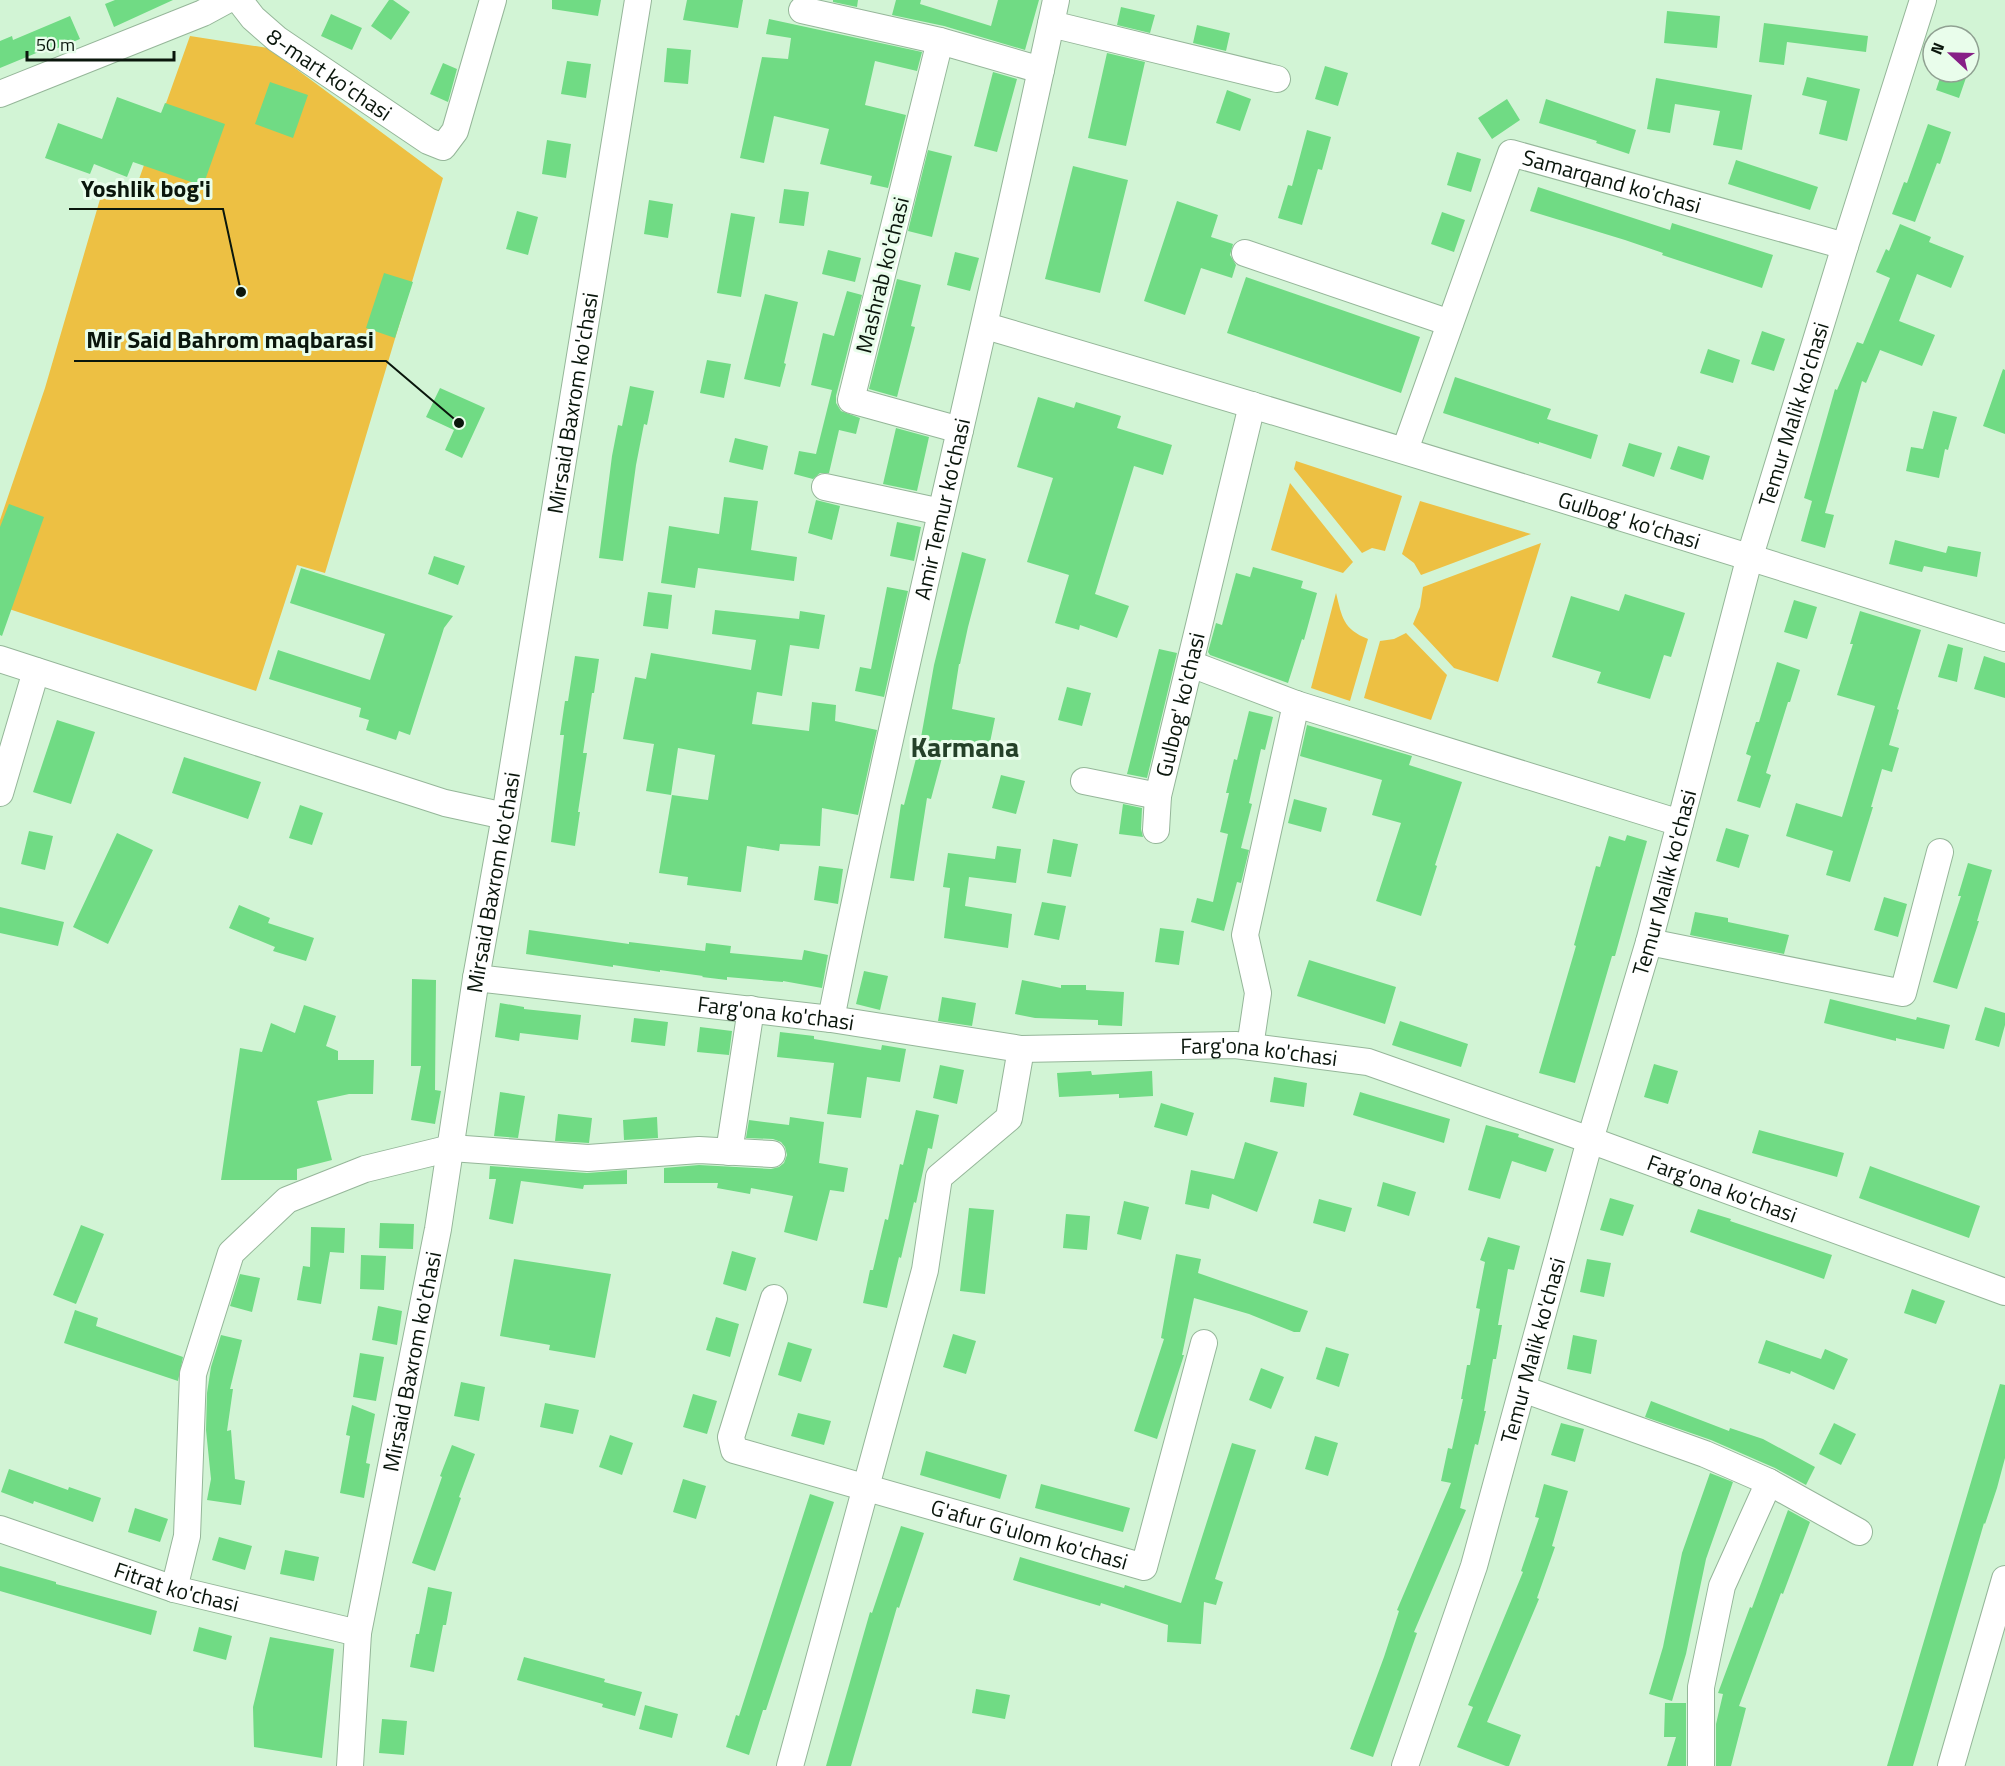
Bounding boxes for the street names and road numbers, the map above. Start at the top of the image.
street label: 8-mart ko'chasi [259,20,399,129]
street label: Samarqand ko'chasi [1519,140,1705,222]
street label: Mashrab ko'chasi [846,193,918,357]
street label: Mirsaid Baxrom ko'chasi [538,290,607,516]
street label: Temur Malik ko'chasi [1749,318,1838,511]
street label: Amir Temur ko'chasi [905,415,979,603]
street label: Gulbog' ko'chasi [1554,482,1705,558]
street label: Gulbog' ko'chasi [1146,629,1214,780]
street label: Mirsaid Baxrom ko'chasi [457,770,529,995]
street label: Temur Malik ko'chasi [1623,786,1705,980]
street label: Farg'ona ko'chasi [696,987,857,1039]
street label: Farg'ona ko'chasi [1180,1028,1339,1075]
street label: Farg'ona ko'chasi [1642,1145,1802,1232]
street label: Mirsaid Baxrom ko'chasi [373,1249,450,1475]
street label: Temur Malik ko'chasi [1491,1254,1574,1447]
street label: G'afur G'ulom ko'chasi [927,1490,1132,1579]
street label: Fitrat ko'chasi [109,1553,242,1621]

